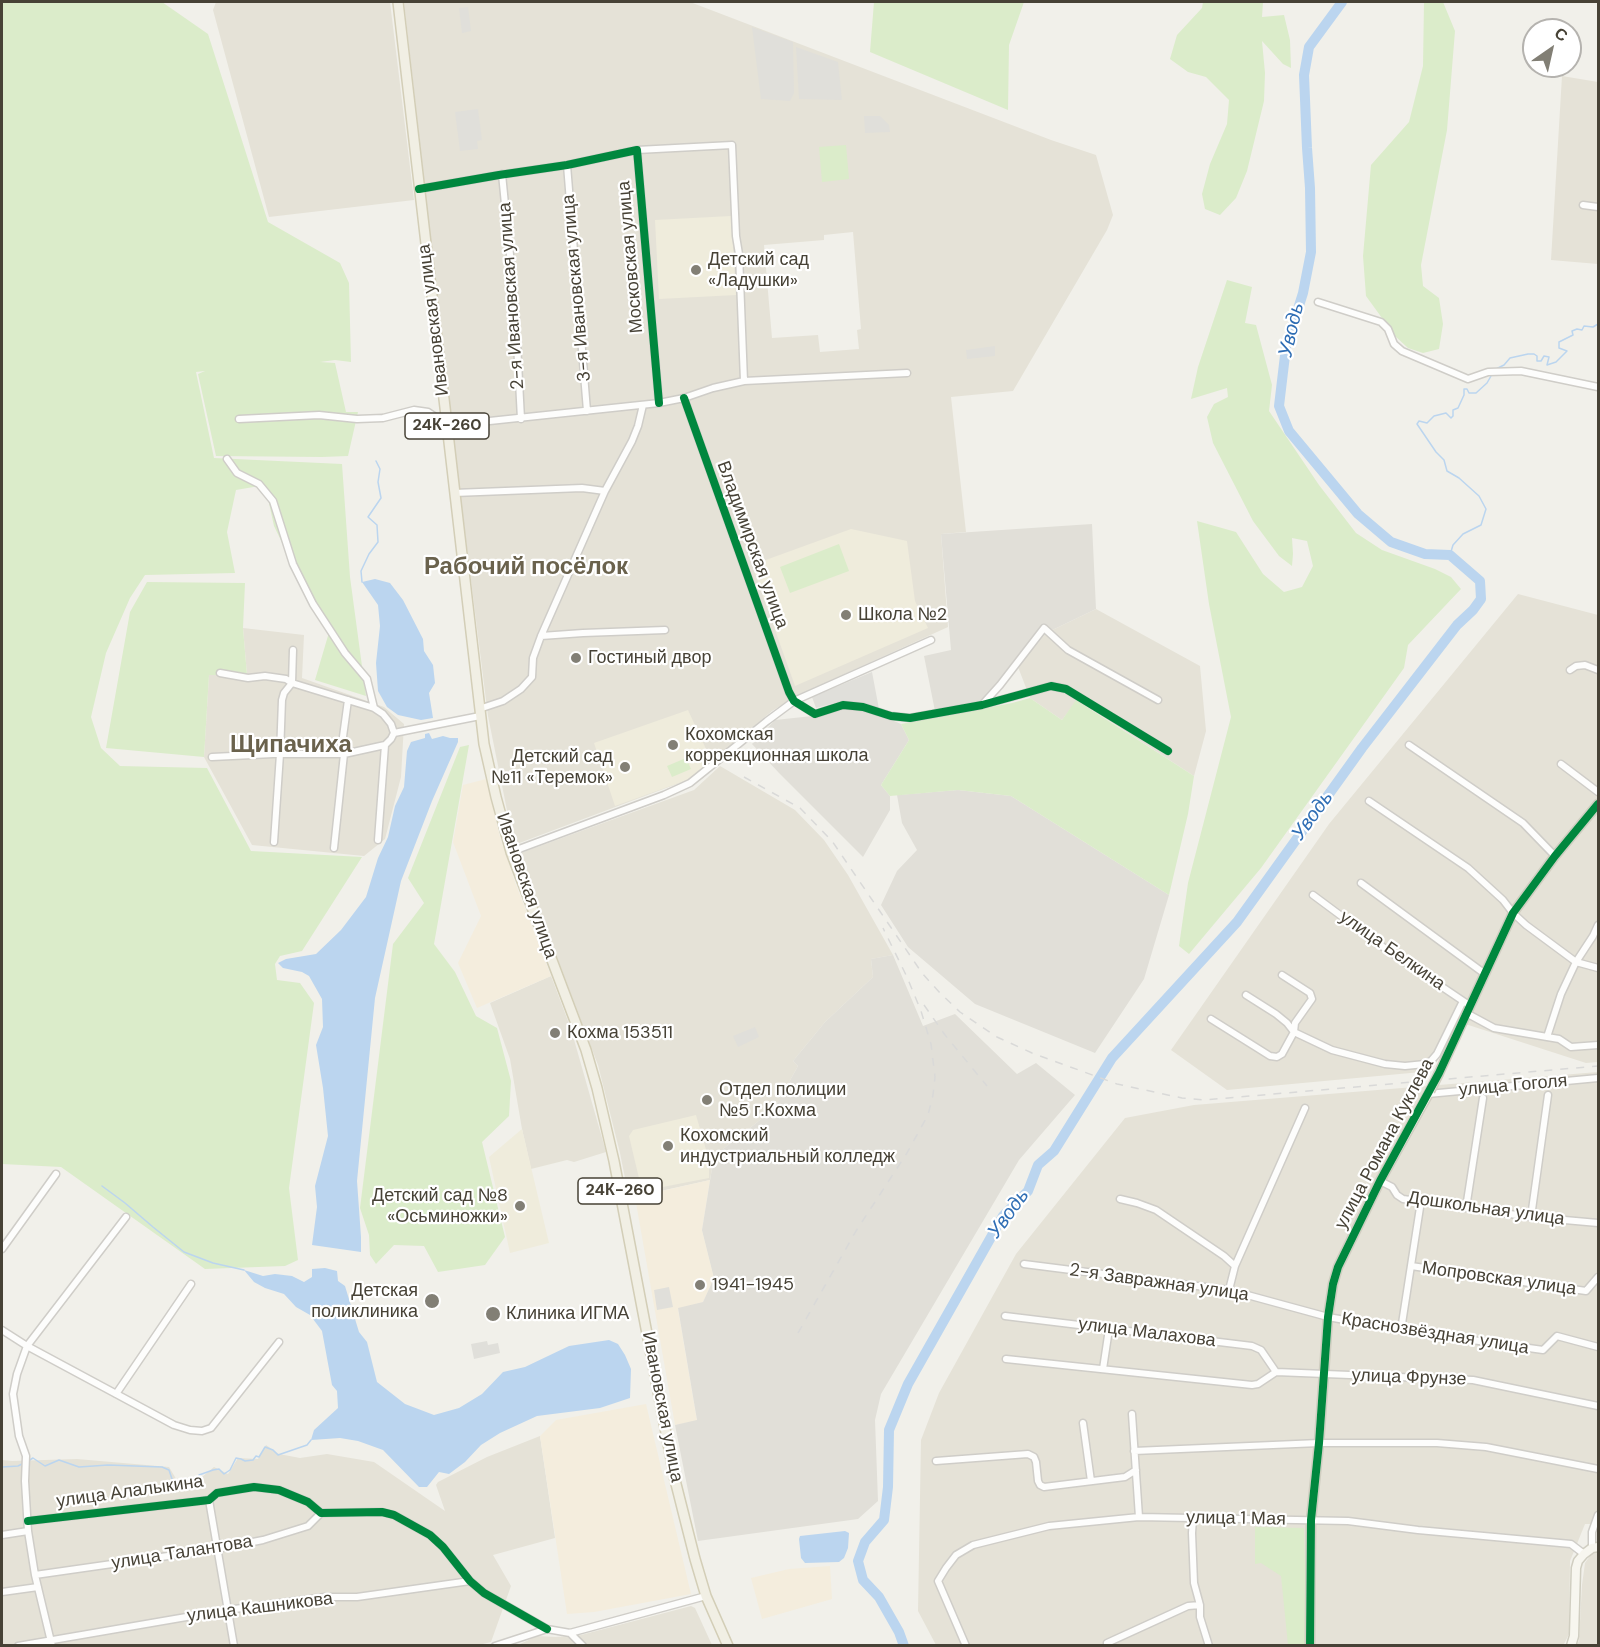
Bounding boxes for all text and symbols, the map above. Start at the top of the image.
north arrow [1522,18,1582,78]
text: С [1551,22,1572,46]
street label: Московская улица [614,180,648,334]
street label: 3-я Ивановская улица [558,194,596,382]
street label: 2-я Ивановская улица [495,202,529,390]
street label: Ивановская улица [414,243,454,397]
place label: Детский сад «Ладушки» [708,249,809,292]
marker: Детский сад «Ладушки» [689,263,703,277]
water label: Уводь [1274,300,1310,360]
road number: 24К-260 [405,413,489,439]
street label: Владимирская улица [712,458,792,632]
district label: Рабочий посёлок [424,554,628,582]
place label: Школа №2 [858,604,947,626]
marker: Школа №2 [839,608,853,622]
place label: Гостиный двор [588,647,711,669]
marker: Гостиный двор [569,651,583,665]
place label: Кохомская коррекционная школа [685,724,868,766]
district label: Щипачиха [230,732,352,760]
marker: Кохомская коррекционная школа [666,738,680,752]
place label: Детский сад №11 «Теремок» [491,746,613,789]
marker: Детский сад №11 «Теремок» [618,760,632,774]
water label: Уводь [1287,787,1339,845]
street label: Ивановская улица [491,810,561,962]
street label: улица Белкина [1335,907,1449,995]
place label: Кохма 153511 [567,1022,673,1044]
marker: Кохма 153511 [548,1026,562,1040]
street label: улица Романа Куклева [1331,1055,1439,1233]
street label: улица Гоголя [1458,1070,1568,1102]
place label: Отдел полиции №5 г.Кохма [719,1079,846,1122]
marker: Отдел полиции №5 г.Кохма [700,1093,714,1107]
place label: Кохомский индустриальный колледж [680,1125,895,1168]
marker: Кохомский индустриальный колледж [661,1139,675,1153]
road number: 24К-260 [578,1178,662,1204]
place label: Детский сад №8 «Осьминожки» [372,1185,508,1228]
water label: Уводь [983,1185,1035,1243]
street label: Дошкольная улица [1406,1187,1566,1231]
marker: Детский сад №8 «Осьминожки» [513,1199,527,1213]
street label: Мопровская улица [1420,1257,1578,1301]
street label: 2-я Завражная улица [1068,1260,1250,1306]
place label: 1941-1945 [712,1274,794,1296]
marker: 1941-1945 [693,1278,707,1292]
place label: Детская поликлиника [311,1280,418,1322]
marker: Детская поликлиника [423,1292,441,1310]
place label: Клиника ИГМА [506,1303,629,1325]
marker: Клиника ИГМА [484,1305,502,1323]
street label: Краснозвёздная улица [1340,1309,1530,1359]
street label: улица Малахова [1077,1314,1217,1352]
street label: Ивановская улица [637,1330,687,1484]
street label: улица Фрунзе [1351,1365,1467,1391]
street label: улица Алалыкина [55,1471,205,1513]
street label: улица 1 Мая [1186,1507,1286,1531]
street label: улица Талантова [110,1531,254,1575]
street label: улица Кашникова [186,1588,334,1628]

